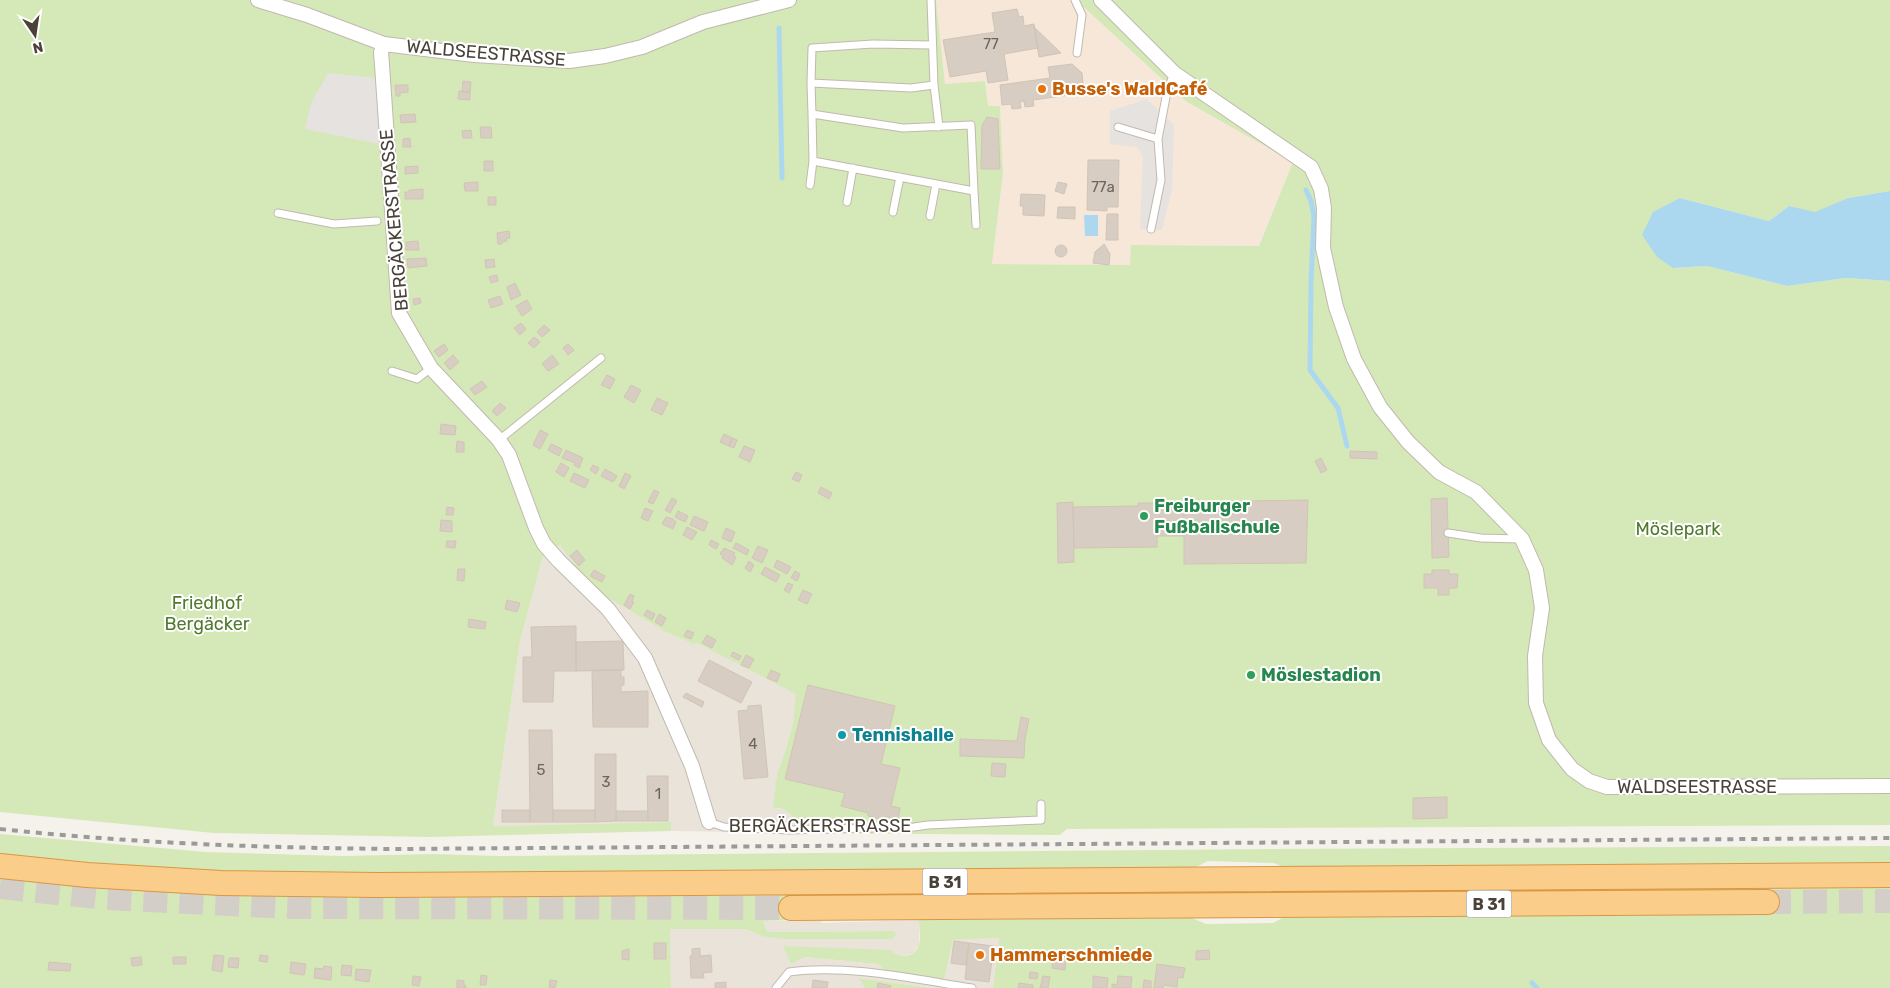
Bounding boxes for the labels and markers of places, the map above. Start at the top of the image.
place label: Busse's WaldCafé [1052,78,1208,100]
marker: Busse's WaldCafé [1036,83,1048,95]
place label: Freiburger Fußballschule [1154,495,1280,538]
marker: Freiburger Fußballschule [1138,510,1150,522]
place label: Möslestadion [1261,664,1381,686]
marker: Möslestadion [1245,669,1257,681]
place label: Tennishalle [852,724,954,746]
marker: Tennishalle [836,729,848,741]
place label: Hammerschmiede [990,944,1153,966]
marker: Hammerschmiede [974,949,986,961]

